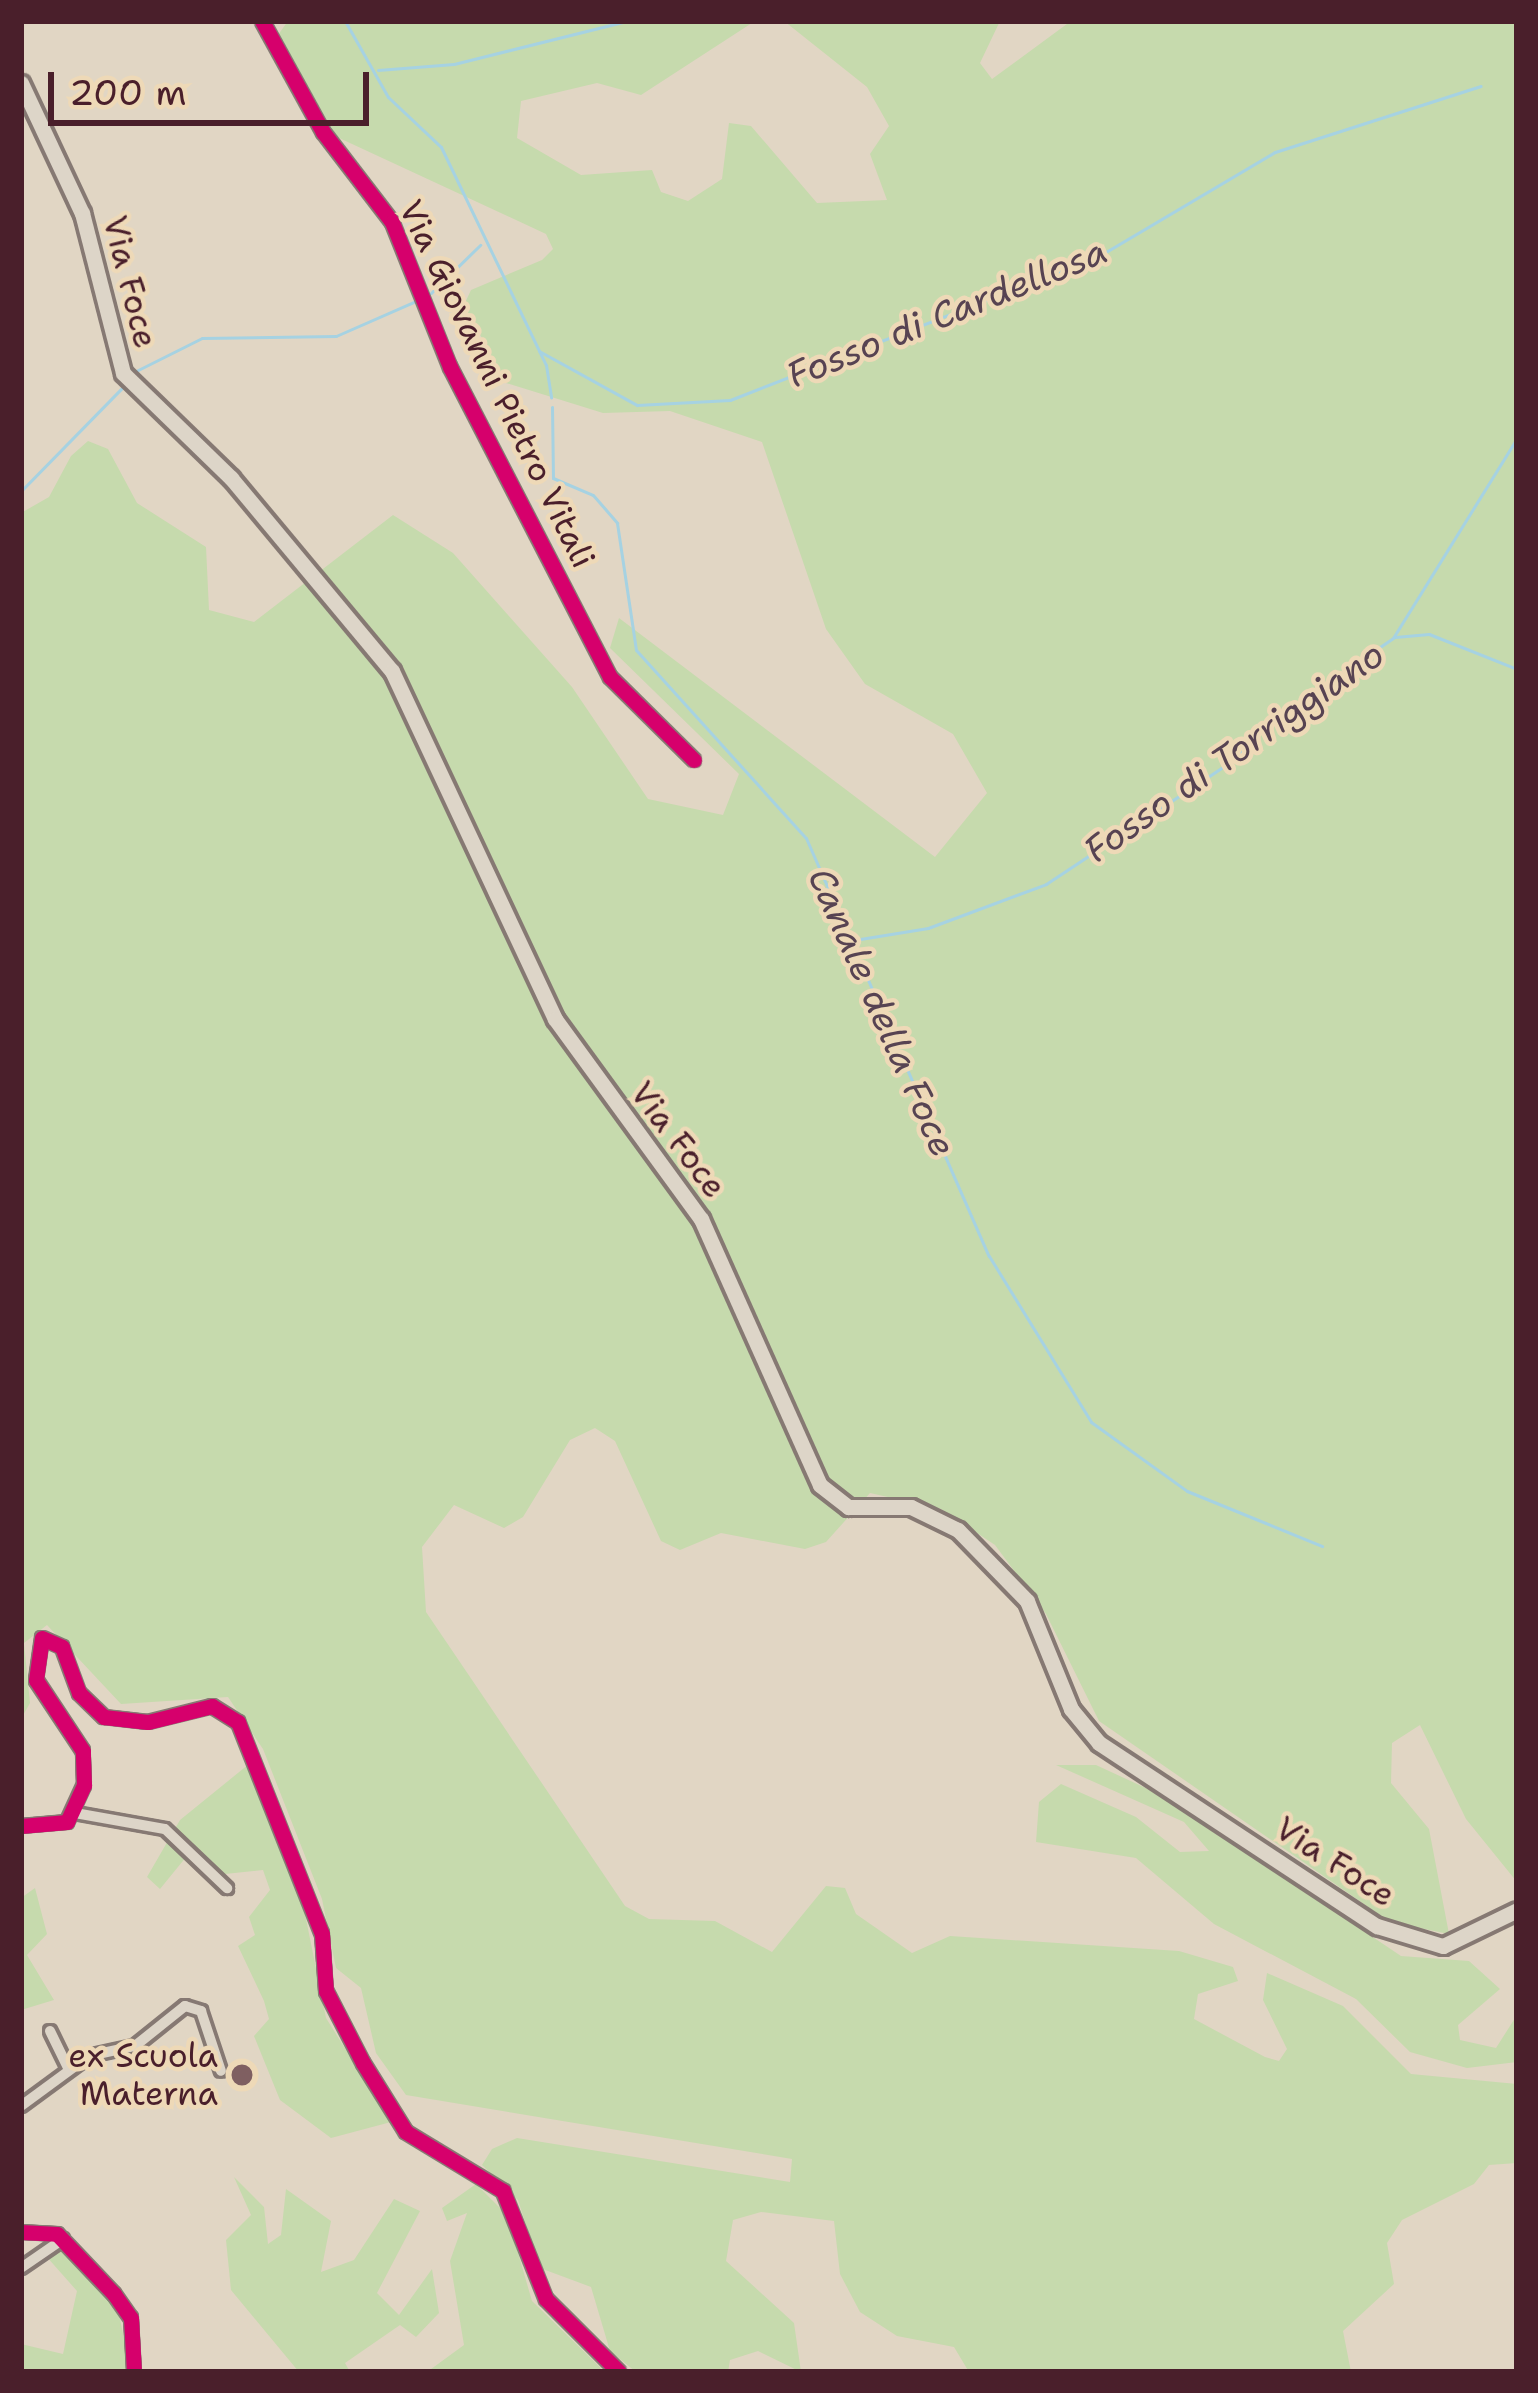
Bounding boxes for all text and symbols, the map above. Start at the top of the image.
scale bar [54,48,375,122]
text: 200 m [69,68,186,117]
street label: Via Giovanni Pietro Vitali [391,194,603,574]
street label: Via Foce [94,212,166,352]
water label: Fosso di Cardellosa [781,229,1113,397]
water label: Fosso di Torriggiano [1076,632,1392,872]
water label: Canale della Foce [799,861,965,1163]
street label: Via Foce [622,1074,734,1206]
street label: Via Foce [1268,1809,1402,1915]
place label: ex Scuola Materna [68,2036,218,2114]
marker: ex Scuola Materna [229,2062,255,2088]

